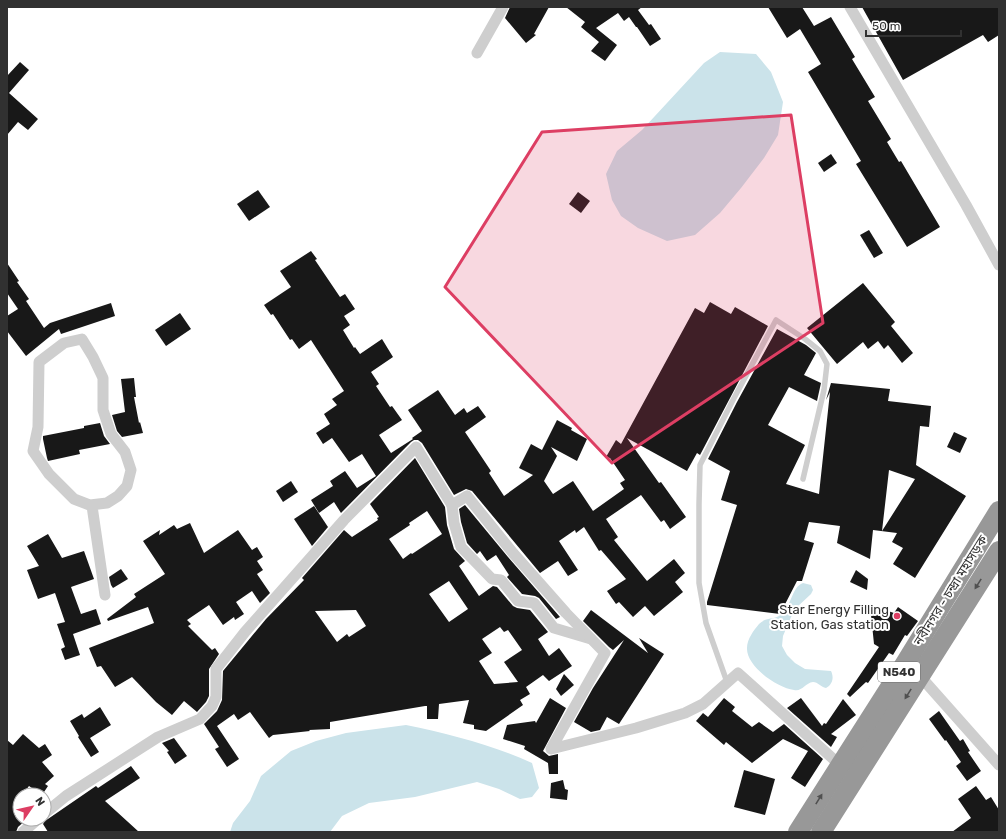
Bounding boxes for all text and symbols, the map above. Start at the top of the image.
scale bar [866,12,961,38]
text: 50 m [872,19,900,33]
street label: নবীনগর - চন্দ্রা মহাসড়ক [910,532,991,649]
one-way arrow [974,579,982,589]
place label: Star Energy Filling Station, Gas station [770,602,889,632]
marker: Star Energy Filling Station, Gas station [892,611,902,621]
road number: N540 [878,662,920,682]
one-way arrow [905,688,912,700]
north arrow [12,787,52,827]
one-way arrow [815,793,822,805]
text: N [32,795,48,809]

